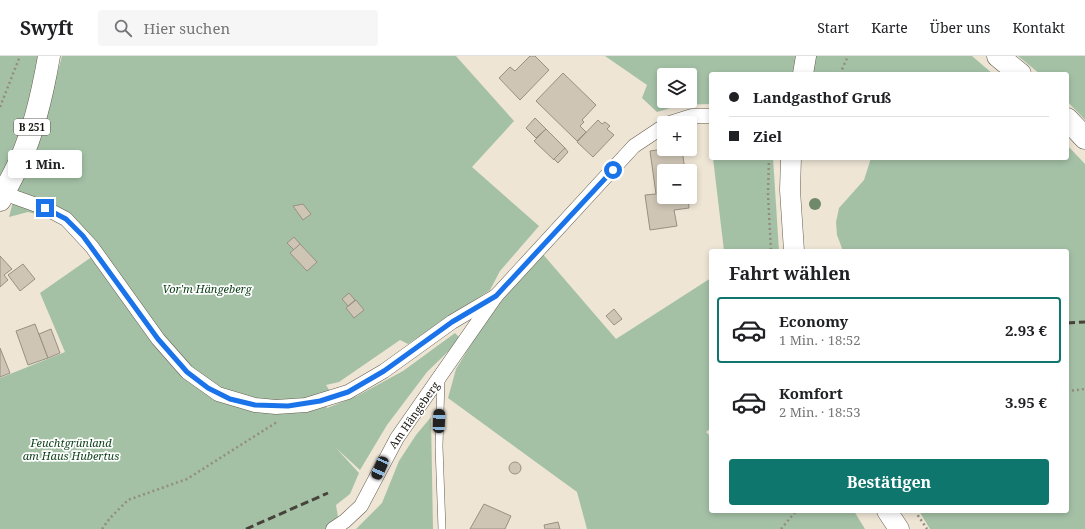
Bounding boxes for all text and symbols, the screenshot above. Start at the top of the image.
search box [98,10,378,46]
text: Swyft [20,15,74,41]
icon: search [112,17,134,39]
text: Hier suchen [144,18,230,38]
text: Start [817,18,849,37]
text: Karte [871,18,908,37]
text: Über uns [930,18,990,37]
text: Kontakt [1012,18,1065,37]
map controls [657,68,697,204]
button: layers [657,68,697,108]
text: Landgasthof Gruß [753,87,891,107]
button: + [657,116,697,156]
road number: B 251 [14,119,50,135]
text: Ziel [753,126,782,146]
callout: 1 Min. [8,150,82,178]
text: 1 Min. [25,155,65,173]
route start [604,161,622,179]
button: − [657,164,697,204]
route end [36,199,54,217]
text: Fahrt wählen [729,261,851,285]
park label: Vor'm Hängeberg [162,281,252,296]
text: Economy [779,311,848,331]
icon: car [731,312,767,348]
text: 2.93 € [1005,320,1047,340]
text: 1 Min. · 18:52 [779,331,860,349]
street label: Am Hängeberg [385,378,442,451]
text: Komfort [779,383,843,403]
icon: car [731,384,767,420]
text: 3.95 € [1005,392,1047,412]
text: 2 Min. · 18:53 [779,403,860,421]
car [433,409,445,433]
park label: Feuchtgrünland am Haus Hubertus [23,435,119,463]
car [370,455,390,481]
button: Bestätigen [729,459,1049,505]

